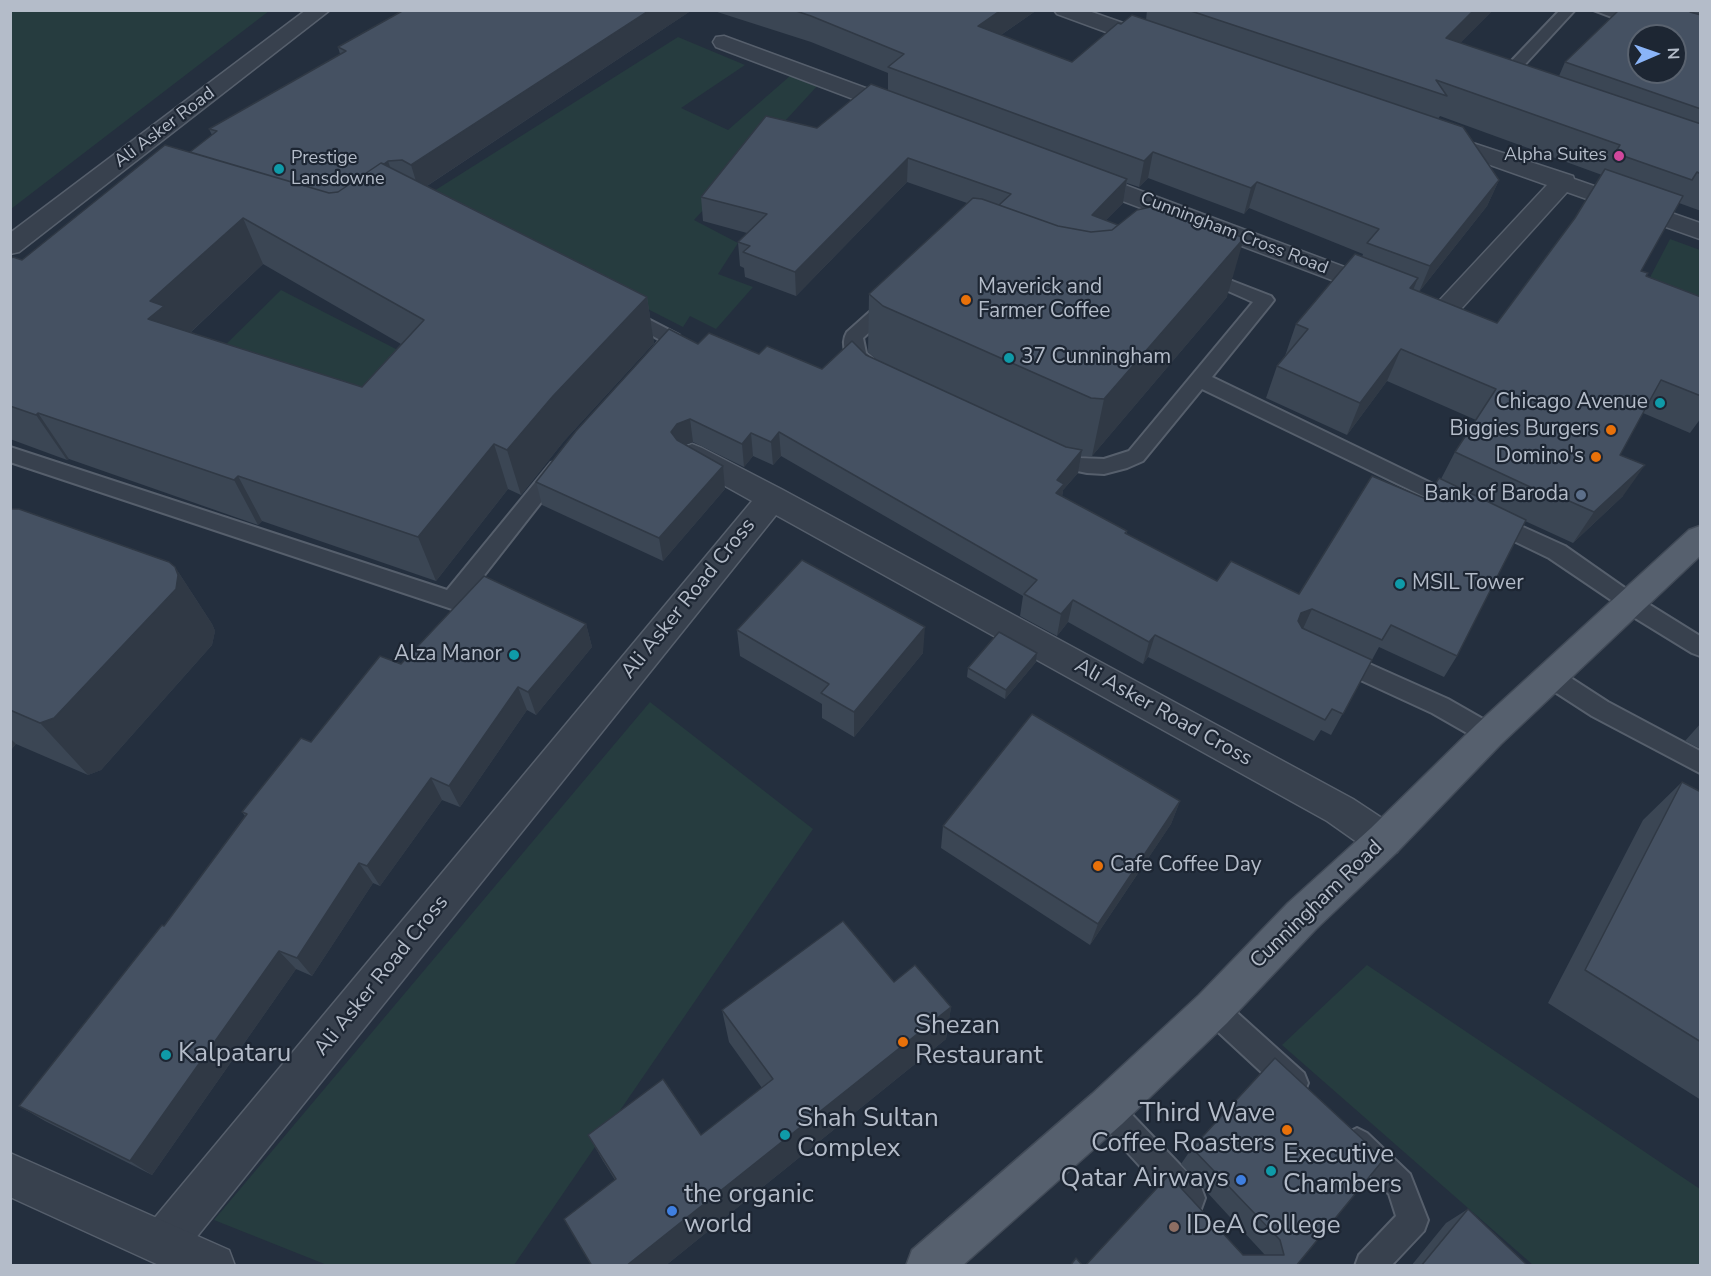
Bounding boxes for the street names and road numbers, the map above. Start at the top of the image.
street label: Ali Asker Road [110,83,220,173]
street label: Cunningham Cross Road [1137,188,1331,280]
street label: Ali Asker Road Cross [617,514,761,684]
street label: Ali Asker Road Cross [1070,654,1256,772]
street label: Cunningham Road [1246,836,1388,974]
street label: Ali Asker Road Cross [310,891,454,1061]

